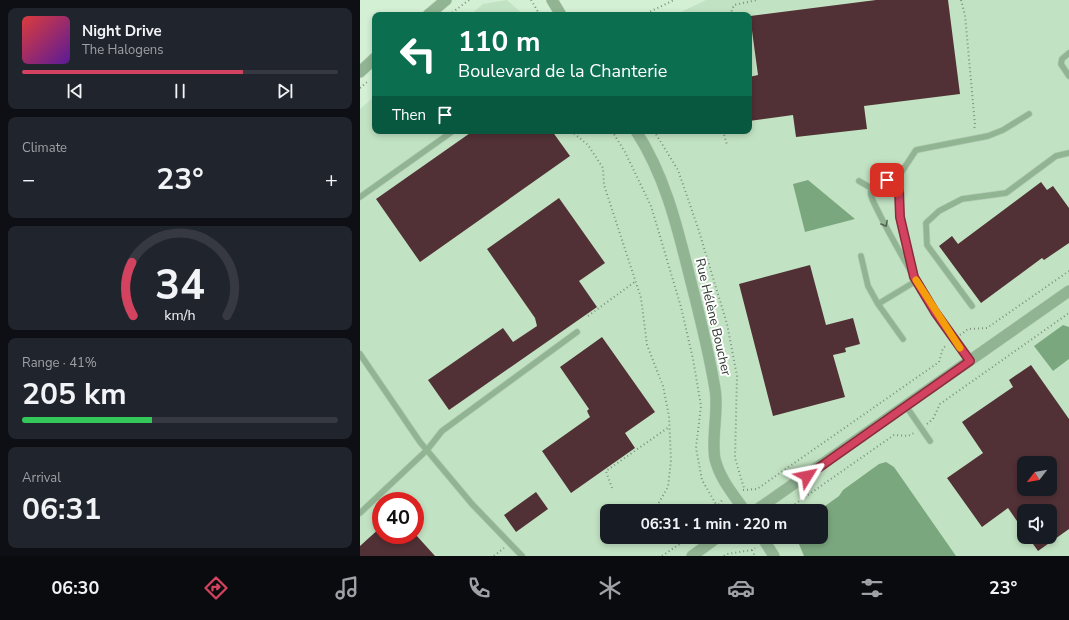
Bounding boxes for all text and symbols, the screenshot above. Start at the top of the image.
text: Night Drive [82,21,162,41]
text: 110 m [458,23,541,61]
icon: left [392,28,444,80]
text: The Halogens [82,41,163,59]
text: Boulevard de la Chanterie [458,59,667,83]
icon: previous [64,80,86,102]
icon: pause [169,80,191,102]
icon: next [274,80,296,102]
icon: arrive [434,104,456,126]
text: Then [392,105,426,125]
text: Climate [22,139,67,157]
text: 23° [156,159,204,200]
pin [870,163,904,197]
text: − [22,165,35,195]
text: + [325,165,338,195]
icon: arrive [876,169,898,191]
one-way arrow [880,220,887,227]
text: 34 [155,257,205,314]
street label: Rue Hélène Boucher [691,257,735,378]
text: km/h [164,306,196,325]
text: Range · 41% [22,354,97,372]
text: 205 km [22,374,127,415]
position arrow [786,455,828,497]
north arrow [1017,456,1057,496]
map controls [1017,456,1057,544]
text: Arrival [22,469,61,487]
text: 06:31 [22,489,101,530]
speed limit sign: 40 [372,492,424,544]
button: sound [1017,504,1057,544]
text: 06:31 · 1 min · 220 m [641,514,787,534]
icon: directions [202,574,230,602]
icon: music [333,574,361,602]
icon: phone [465,574,493,602]
icon: climate [596,574,624,602]
icon: car [727,574,755,602]
icon: filters [858,574,886,602]
text: 06:30 [52,576,99,600]
text: 23° [989,576,1017,600]

